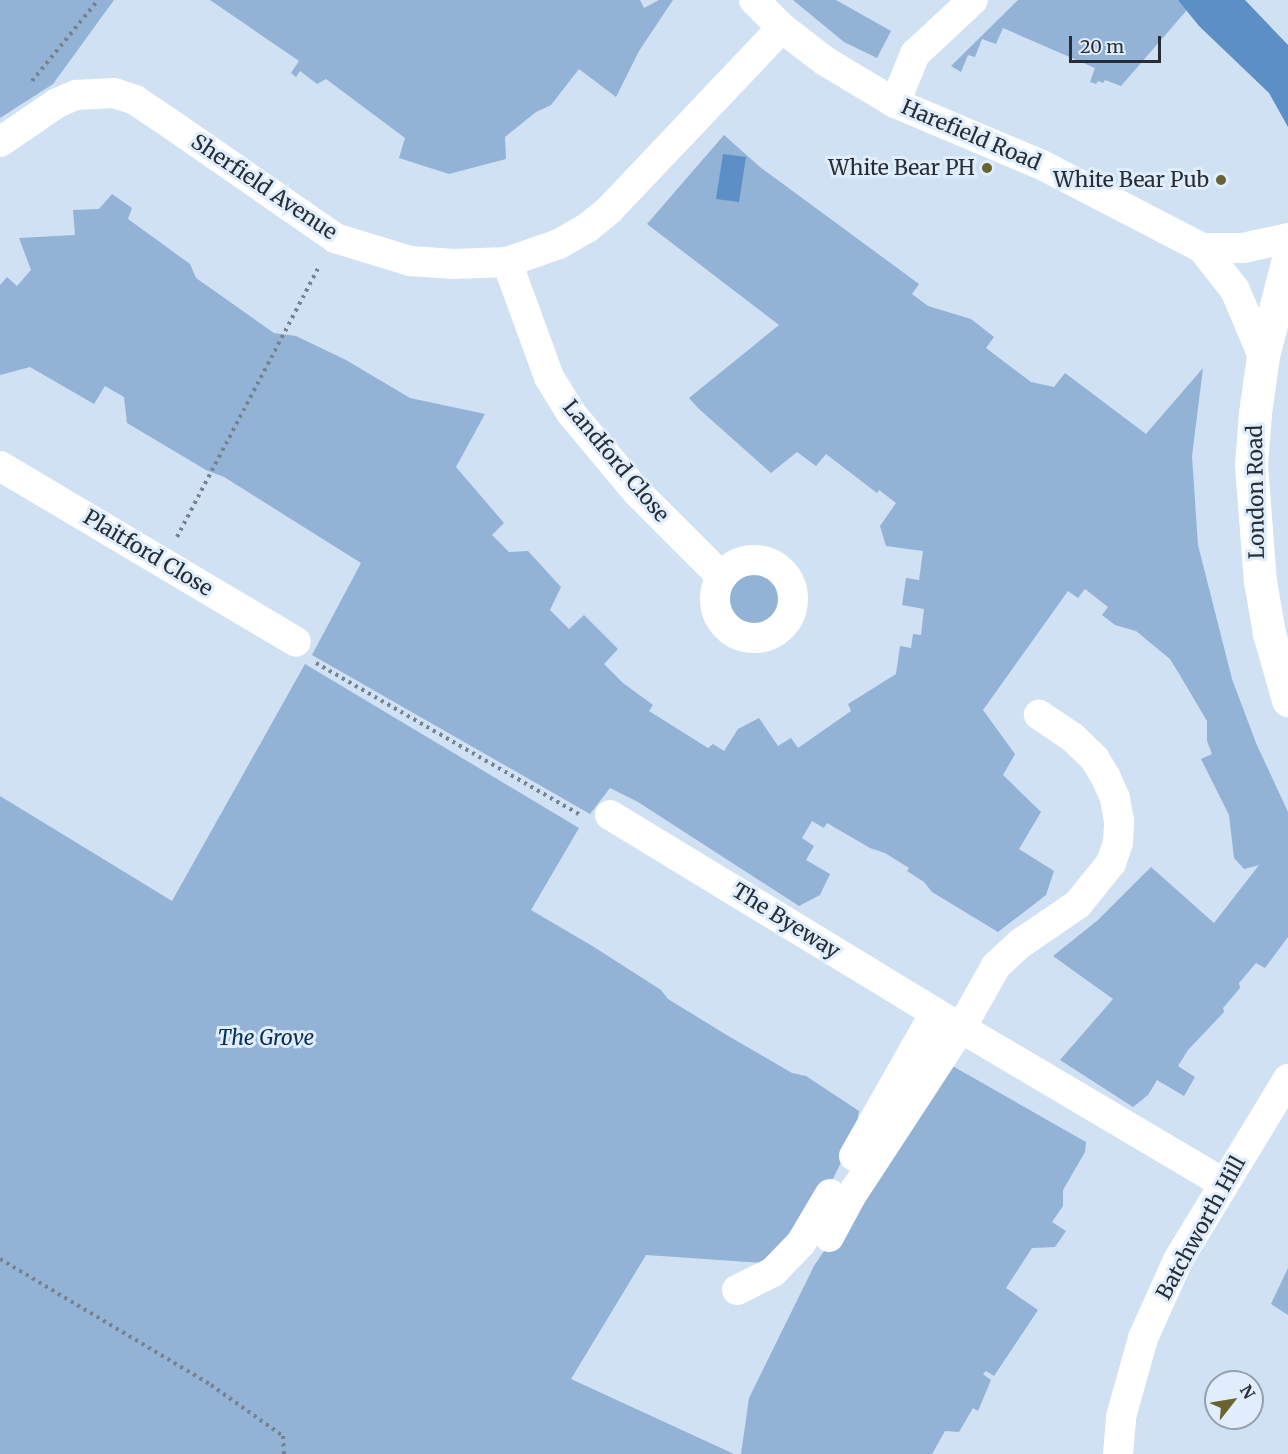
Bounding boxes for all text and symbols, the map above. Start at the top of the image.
scale bar [1072,24,1164,62]
text: 20 m [1080,35,1124,58]
street label: Harefield Road [898,94,1044,176]
street label: Sherfield Avenue [186,129,342,245]
place label: White Bear PH [828,155,975,181]
marker: White Bear PH [980,161,994,175]
place label: White Bear Pub [1053,167,1209,193]
marker: White Bear Pub [1214,173,1228,187]
street label: Landford Close [558,395,674,527]
street label: London Road [1242,425,1270,559]
street label: Plaitford Close [79,505,217,601]
street label: The Byeway [727,878,845,964]
park label: The Grove [218,1025,314,1051]
street label: Batchworth Hill [1151,1152,1251,1304]
north arrow [1204,1370,1264,1430]
text: N [1236,1381,1260,1402]

